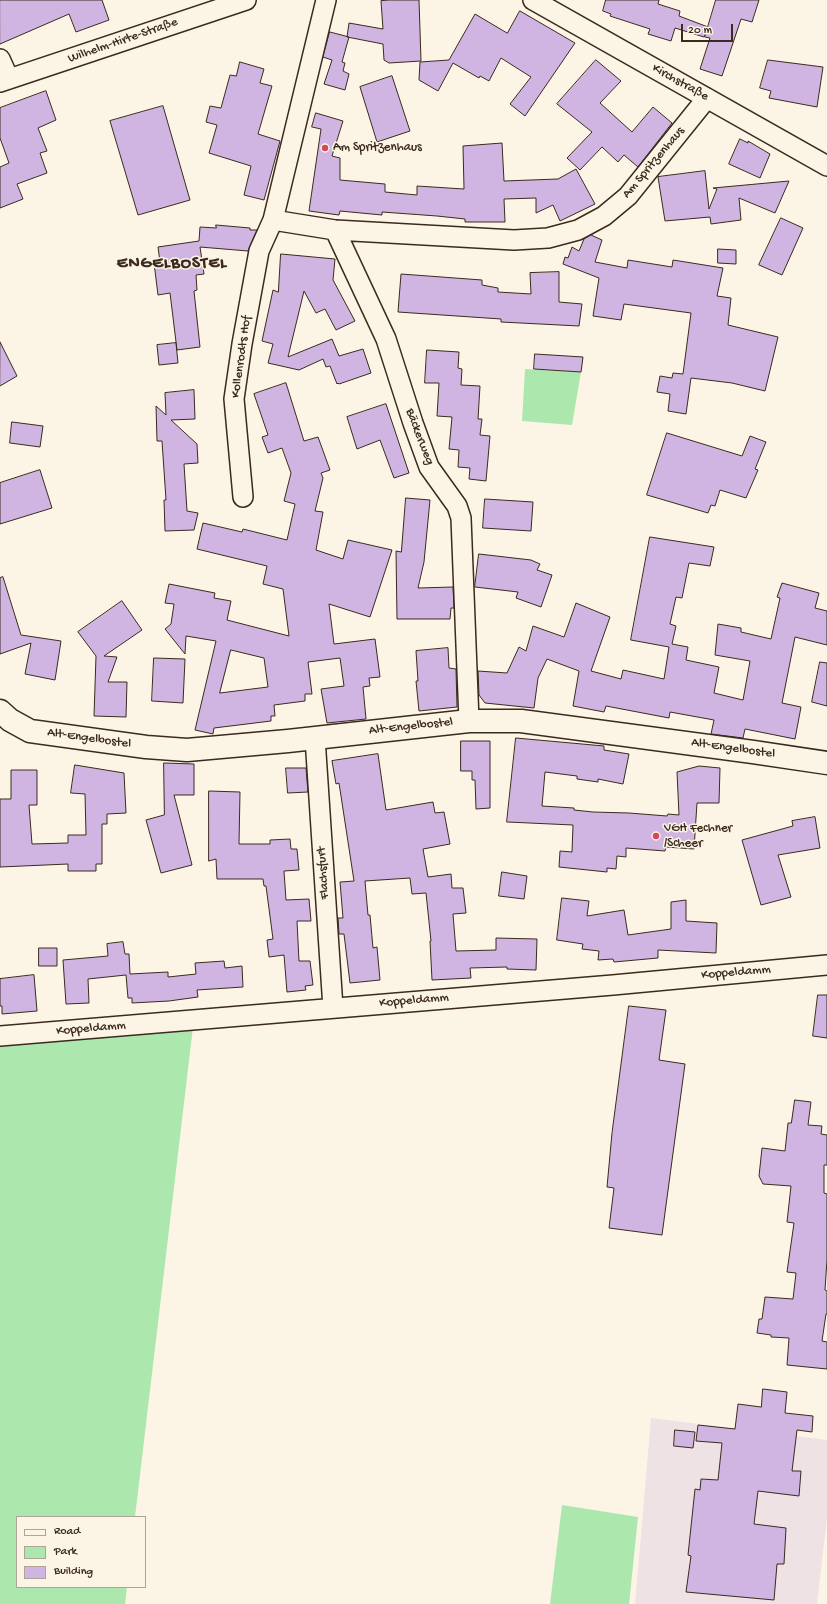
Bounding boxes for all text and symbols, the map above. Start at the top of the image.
street label: Wilhelm-Hirte-Straße [66,15,180,67]
scale bar [683,16,735,42]
text: 20 m [688,24,712,38]
street label: Kirchstraße [649,61,711,105]
street label: Am Spritzenhaus [619,124,689,202]
place label: Am Spritzenhaus [333,140,422,156]
marker: Am Spritzenhaus [320,143,330,153]
district label: ENGELBOSTEL [117,254,227,274]
street label: Kollenrodts Hof [229,315,255,399]
street label: Bäckerweg [401,406,437,468]
street label: Alt-Engelbostel [368,715,454,739]
street label: Alt-Engelbostel [46,725,132,753]
street label: Alt-Engelbostel [690,735,776,763]
place label: VGH Fechner /Scheer [664,821,732,852]
marker: VGH Fechner /Scheer [651,831,661,841]
street label: Flachsfurt [314,846,334,900]
street label: Koppeldamm [701,962,771,984]
street label: Koppeldamm [379,990,449,1012]
street label: Koppeldamm [56,1018,126,1040]
legend [16,1516,146,1588]
text: Road [54,1525,80,1539]
text: Park [54,1545,77,1559]
text: Building [54,1565,93,1579]

